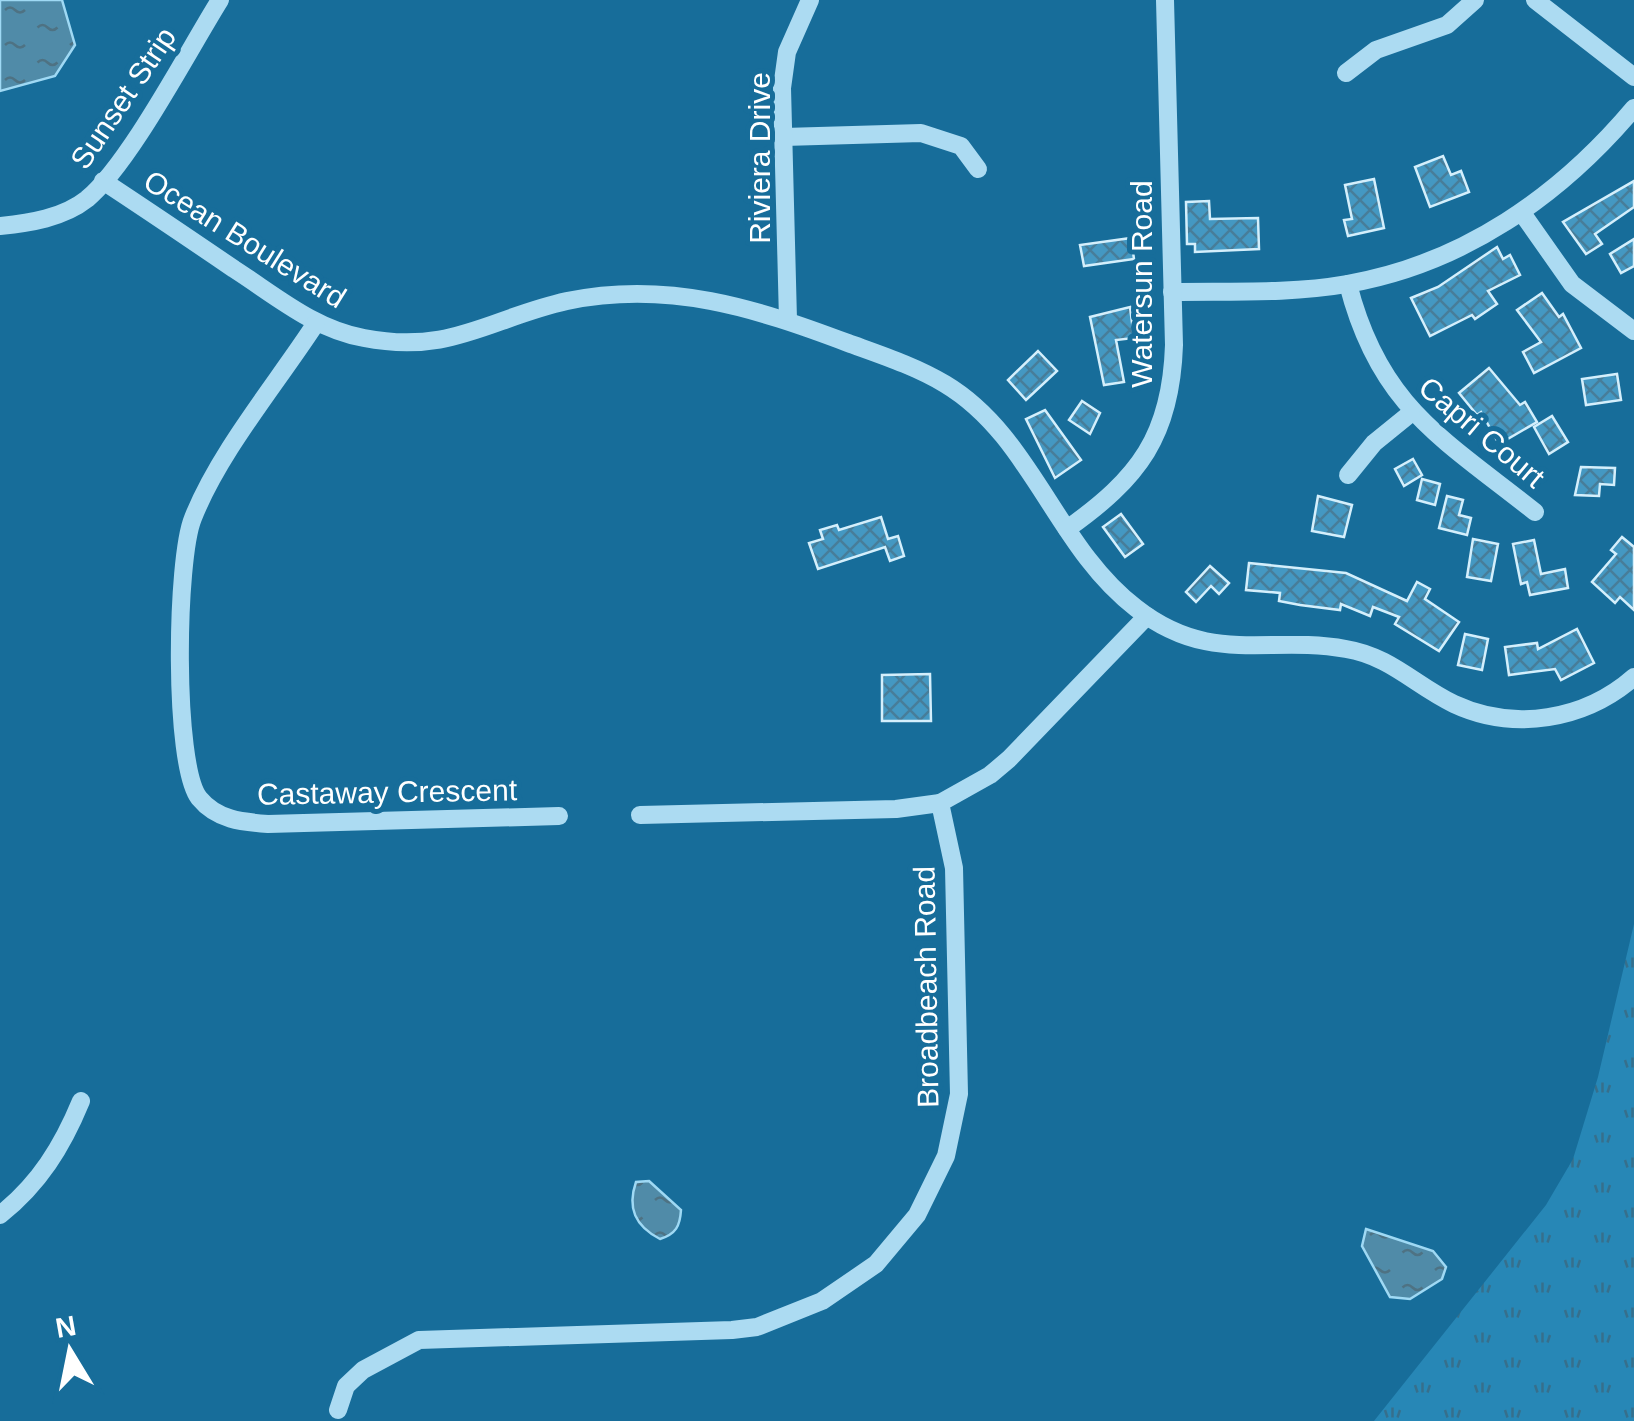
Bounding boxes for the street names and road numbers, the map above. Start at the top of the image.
street label: Sunset Strip [64,21,182,175]
street label: Riviera Drive [743,72,776,244]
street label: Ocean Boulevard [138,164,352,314]
street label: Watersun Road [1125,180,1158,388]
street label: Capri Court [1413,370,1552,494]
street label: Castaway Crescent [257,773,518,811]
street label: Broadbeach Road [907,866,945,1108]

